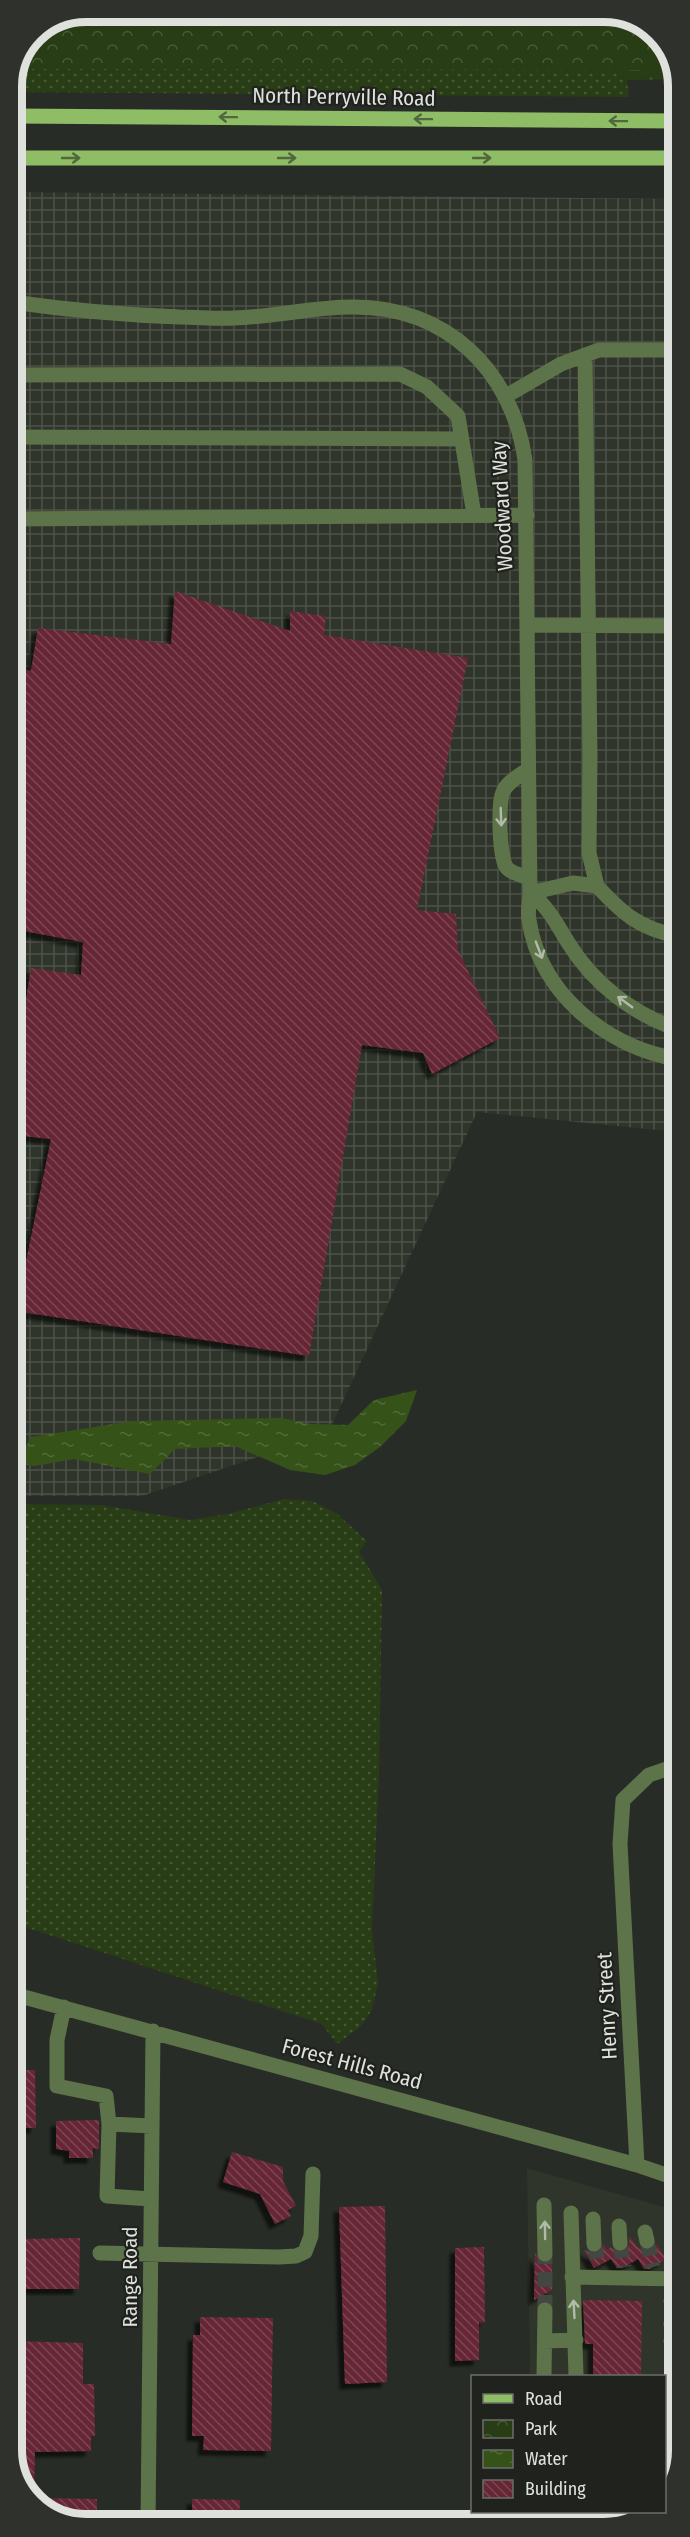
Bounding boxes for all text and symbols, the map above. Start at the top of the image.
street label: North Perryville Road [252,82,436,112]
one-way arrow [219,111,239,123]
one-way arrow [414,113,434,125]
one-way arrow [609,115,629,127]
one-way arrow [60,152,80,164]
one-way arrow [276,152,296,164]
one-way arrow [471,153,491,164]
street label: Woodward Way [486,440,518,572]
one-way arrow [495,806,506,826]
one-way arrow [534,940,545,958]
one-way arrow [618,996,634,1009]
street label: Henry Street [591,1952,623,2060]
street label: Forest Hills Road [279,2033,425,2095]
one-way arrow [539,2220,550,2240]
street label: Range Road [117,2227,143,2327]
one-way arrow [568,2299,579,2319]
legend [471,2375,666,2513]
text: Road [525,2388,562,2410]
text: Park [525,2418,558,2440]
text: Water [525,2448,568,2470]
text: Building [525,2478,586,2500]

